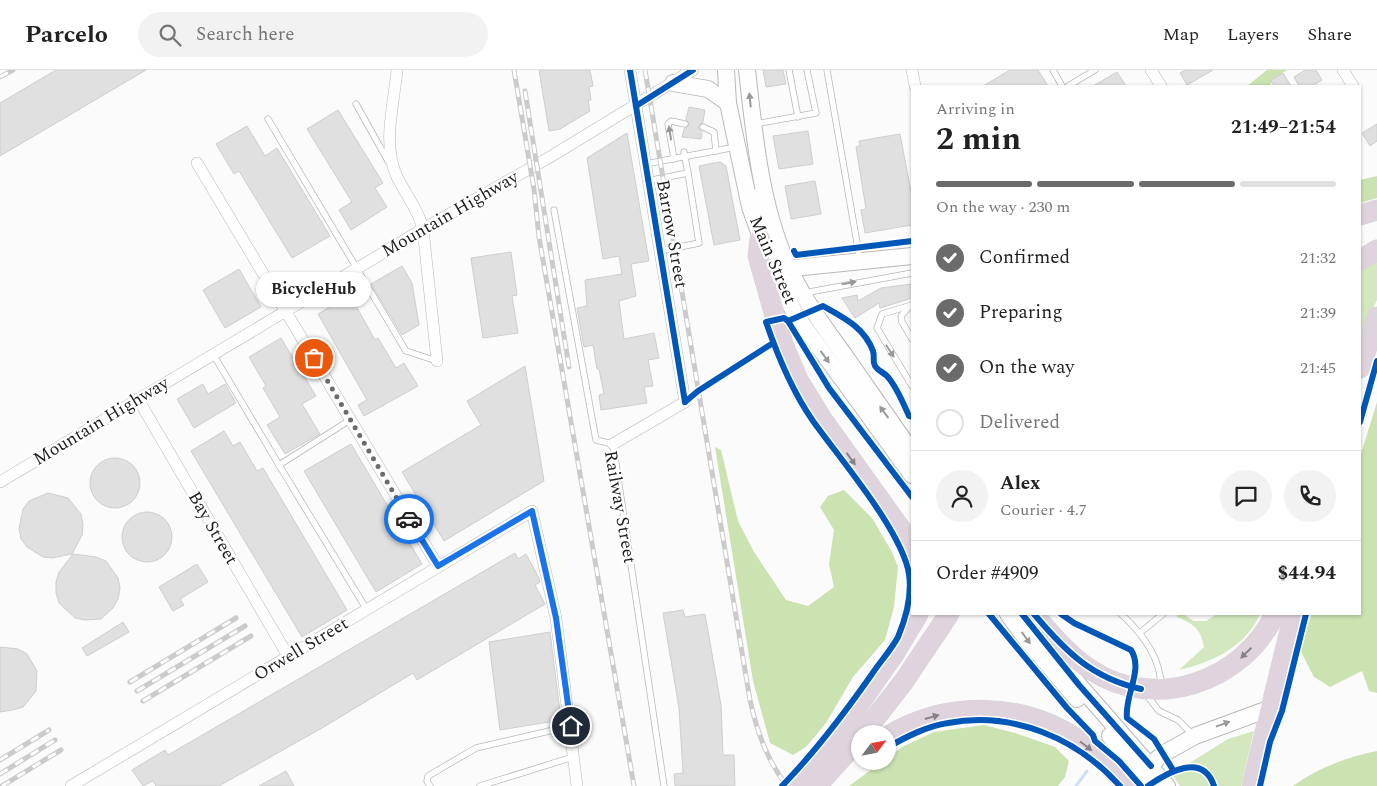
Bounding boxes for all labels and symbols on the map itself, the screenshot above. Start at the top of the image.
one-way arrow [746,92,754,108]
one-way arrow [665,124,673,140]
street label: Mountain Highway [376,163,525,264]
street label: Barrow Street [649,178,695,290]
street label: Main Street [742,212,804,308]
callout: BicycleHub [256,273,372,308]
one-way arrow [841,279,857,287]
pin [293,337,335,379]
one-way arrow [885,344,894,358]
one-way arrow [820,350,831,363]
street label: Mountain Highway [28,369,175,472]
one-way arrow [879,405,889,419]
street label: Railway Street [597,448,643,566]
one-way arrow [846,452,856,466]
street label: Bay Street [181,486,245,570]
courier [384,494,434,544]
street label: Orwell Street [249,610,353,688]
one-way arrow [1020,631,1031,644]
one-way arrow [1240,647,1252,659]
pin [550,705,592,747]
one-way arrow [924,712,939,720]
one-way arrow [1216,720,1231,728]
north arrow [851,725,896,770]
one-way arrow [1079,740,1092,751]

